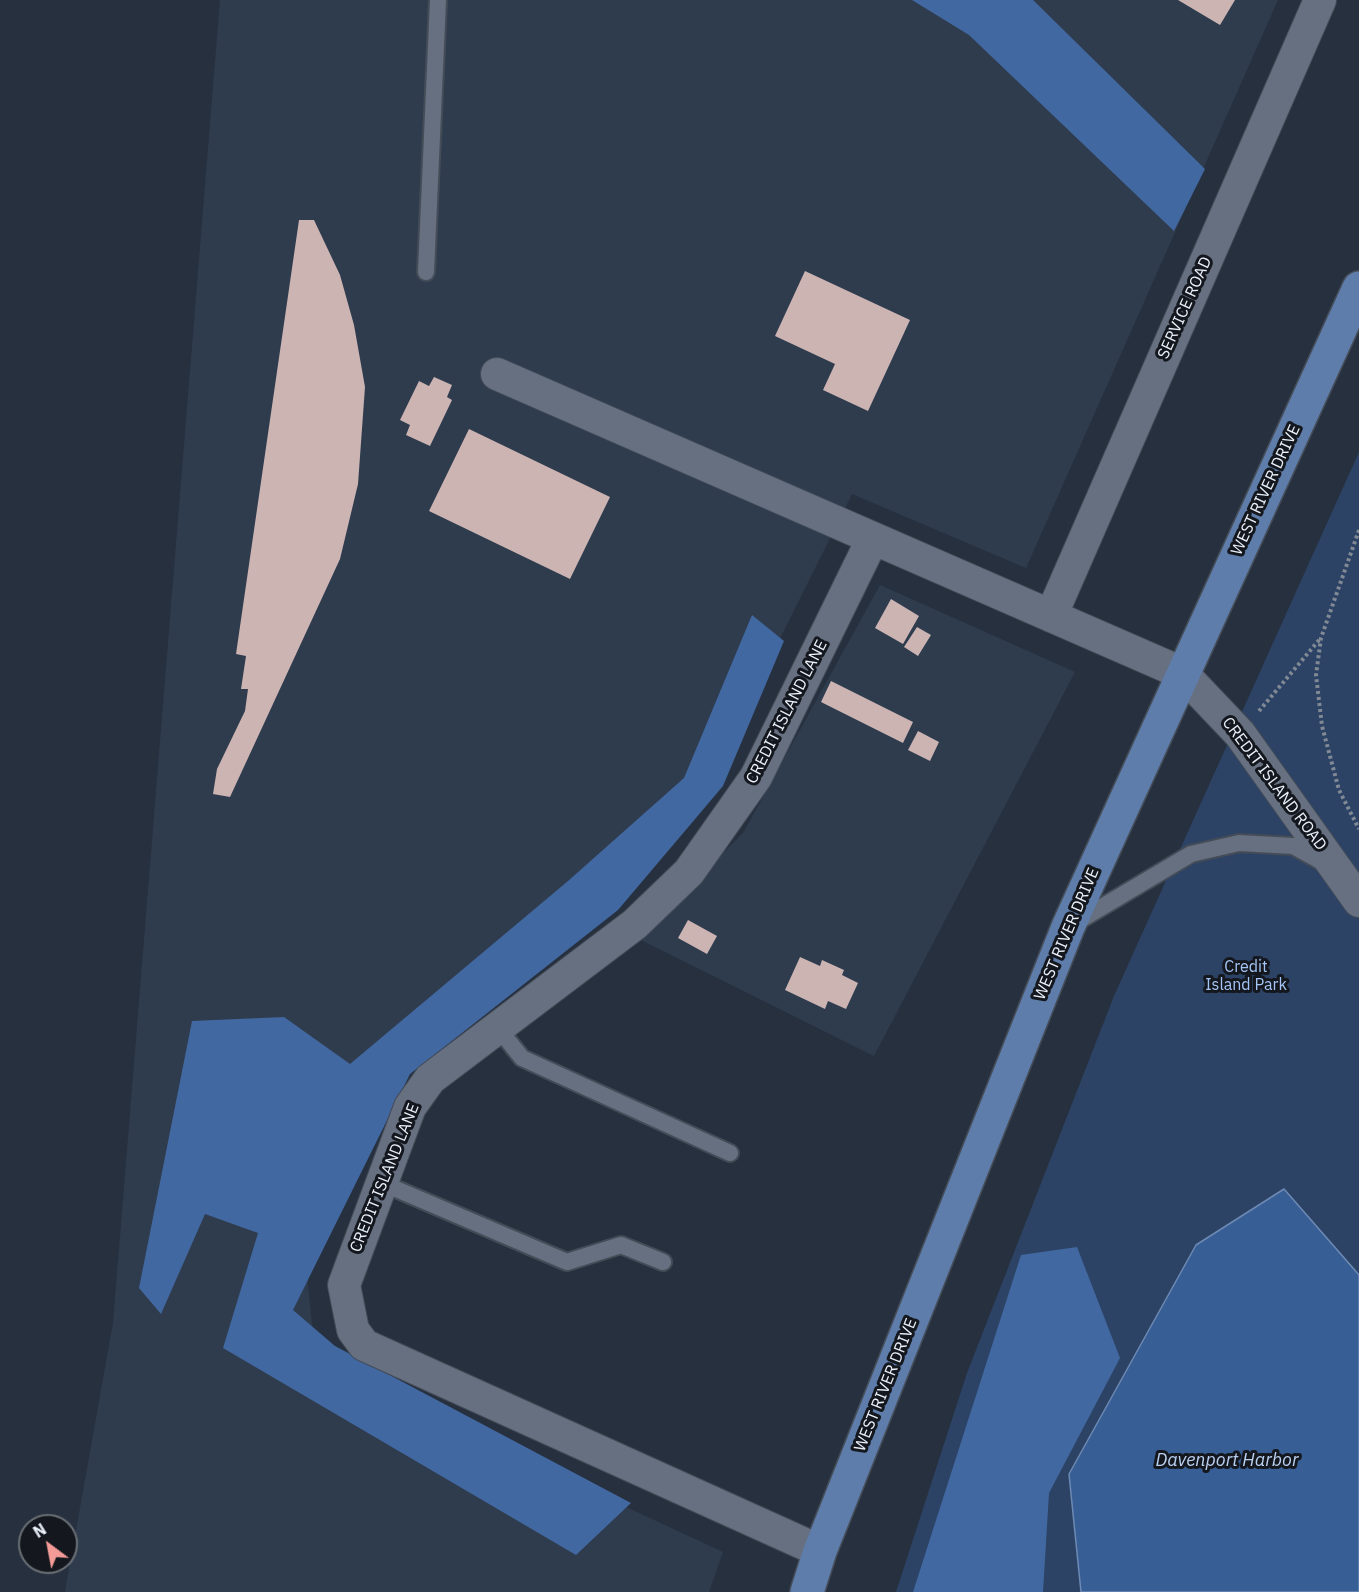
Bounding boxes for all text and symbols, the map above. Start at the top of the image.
street label: SERVICE ROAD [1154,254,1216,362]
street label: WEST RIVER DRIVE [1227,422,1305,558]
street label: CREDIT ISLAND LANE [742,637,832,787]
street label: CREDIT ISLAND ROAD [1218,714,1330,854]
street label: WEST RIVER DRIVE [1030,865,1104,1003]
park label: Credit Island Park [1205,957,1287,995]
street label: CREDIT ISLAND LANE [346,1101,424,1255]
street label: WEST RIVER DRIVE [851,1316,921,1454]
water label: Davenport Harbor [1156,1450,1298,1472]
north arrow [18,1514,78,1574]
text: N [29,1519,50,1542]

